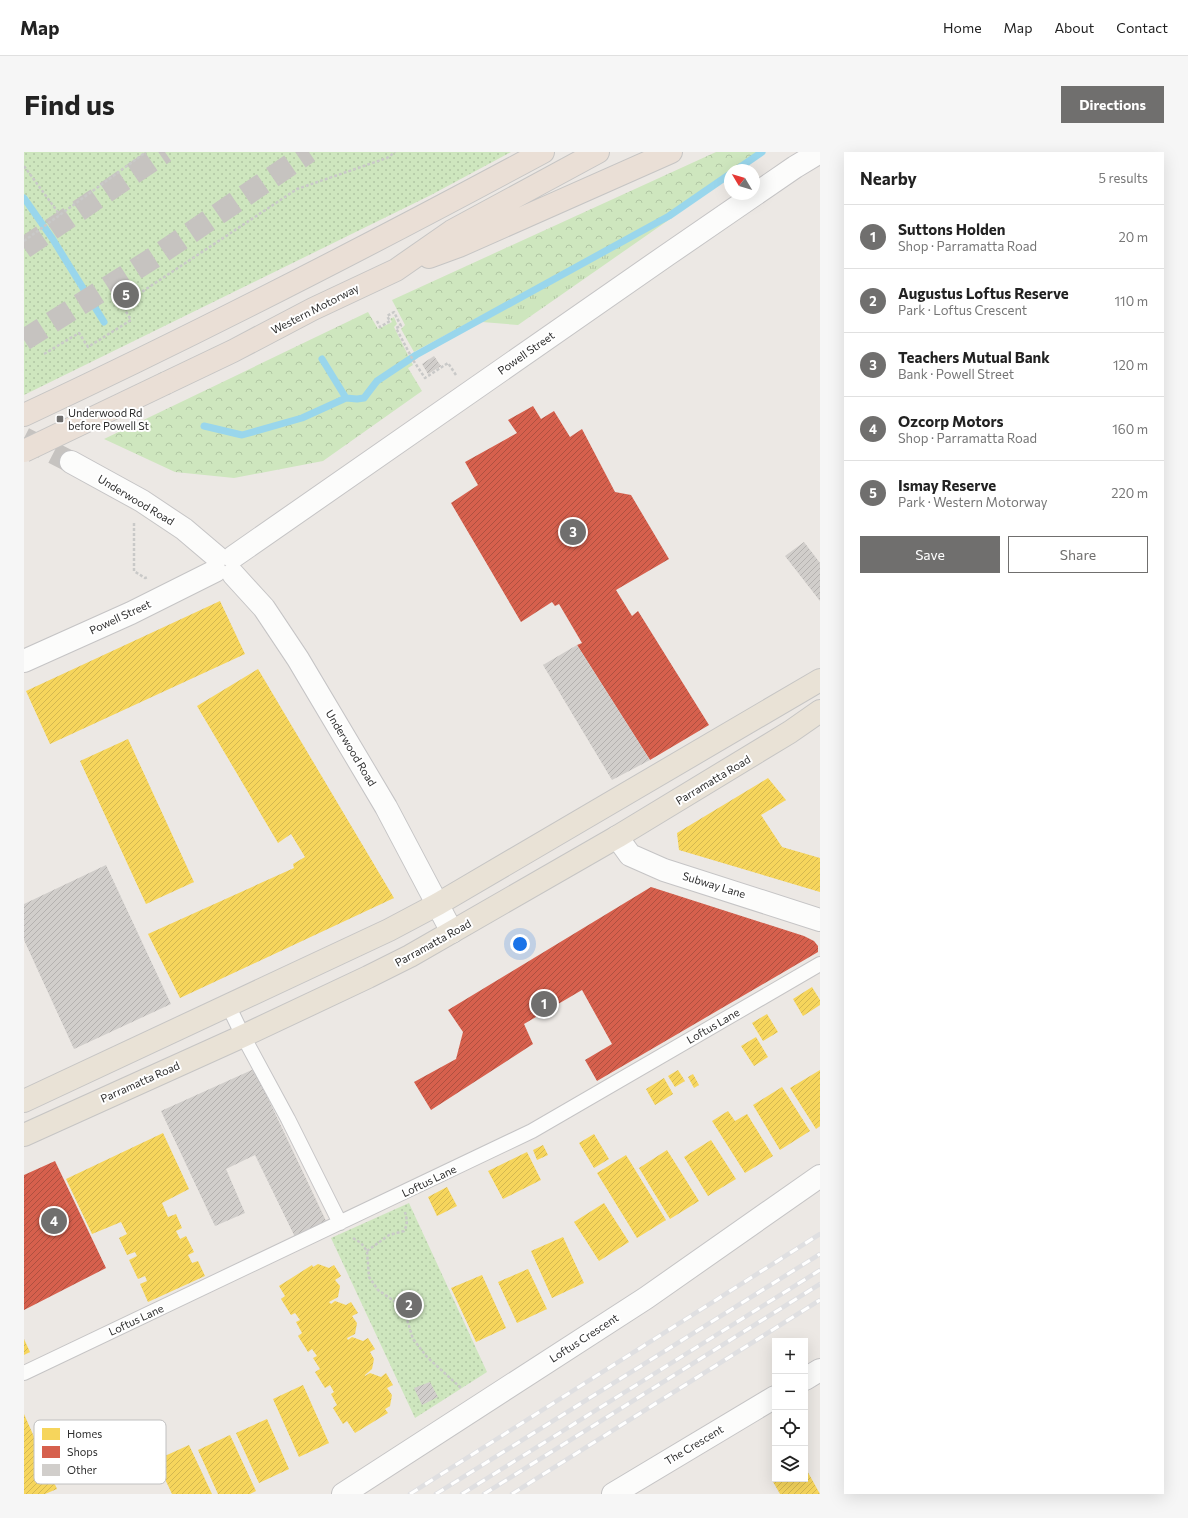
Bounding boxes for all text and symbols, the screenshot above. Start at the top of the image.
text: Map [20,16,59,39]
text: Home [943,19,982,36]
text: Map [1004,19,1032,36]
text: About [1054,19,1094,36]
text: Contact [1116,19,1168,36]
button: Directions [1061,86,1164,123]
text: Find us [24,87,115,121]
north arrow [724,164,760,200]
text: Nearby [860,168,917,189]
text: 5 results [1098,170,1148,186]
text: Suttons Holden [898,220,1005,238]
text: 1 [870,229,876,245]
text: 20 m [1119,229,1148,245]
text: Shop · Parramatta Road [898,238,1037,254]
pin: 5 [113,280,139,310]
street label: Western Motorway [269,281,361,336]
text: Augustus Loftus Reserve [898,284,1069,302]
text: 2 [869,293,877,309]
text: 110 m [1115,293,1148,309]
text: Park · Loftus Crescent [898,302,1027,318]
street label: Powell Street [495,328,557,377]
text: Teachers Mutual Bank [898,348,1050,366]
text: 3 [869,357,877,373]
text: 120 m [1113,357,1148,373]
text: Bank · Powell Street [898,366,1014,382]
place label: Underwood Rd before Powell St [68,406,150,432]
text: Ozcorp Motors [898,412,1004,430]
marker: Underwood Rd before Powell St [55,414,65,424]
text: 4 [869,421,877,437]
text: 160 m [1112,421,1148,437]
text: Shop · Parramatta Road [898,430,1037,446]
street label: Underwood Road [96,472,177,527]
text: Ismay Reserve [898,476,996,494]
text: 5 [869,485,877,501]
text: 220 m [1111,485,1148,501]
text: Park · Western Motorway [898,494,1048,510]
pin: 3 [560,517,586,547]
button: Save [860,536,1000,573]
button: Share [1008,536,1148,573]
street label: Powell Street [87,596,153,636]
street label: Underwood Road [324,707,379,788]
street label: Parramatta Road [673,752,753,807]
street label: Subway Lane [681,869,747,900]
street label: Parramatta Road [392,916,473,969]
your location [510,934,530,954]
pin: 1 [531,989,557,1019]
street label: Loftus Lane [684,1005,742,1046]
street label: Parramatta Road [98,1058,181,1105]
street label: Loftus Lane [399,1162,458,1199]
pin: 4 [41,1206,67,1236]
pin: 2 [396,1290,422,1320]
street label: Loftus Lane [106,1301,165,1338]
street label: Loftus Crescent [547,1310,621,1365]
map controls [772,1338,808,1482]
button: + [772,1338,808,1374]
button: − [772,1374,808,1410]
button: locate [772,1410,808,1446]
legend [34,1420,166,1484]
street label: The Crescent [662,1422,726,1467]
text: Homes [67,1427,102,1440]
text: Shops [67,1445,98,1458]
button: layers [772,1446,808,1482]
text: Other [67,1463,98,1476]

